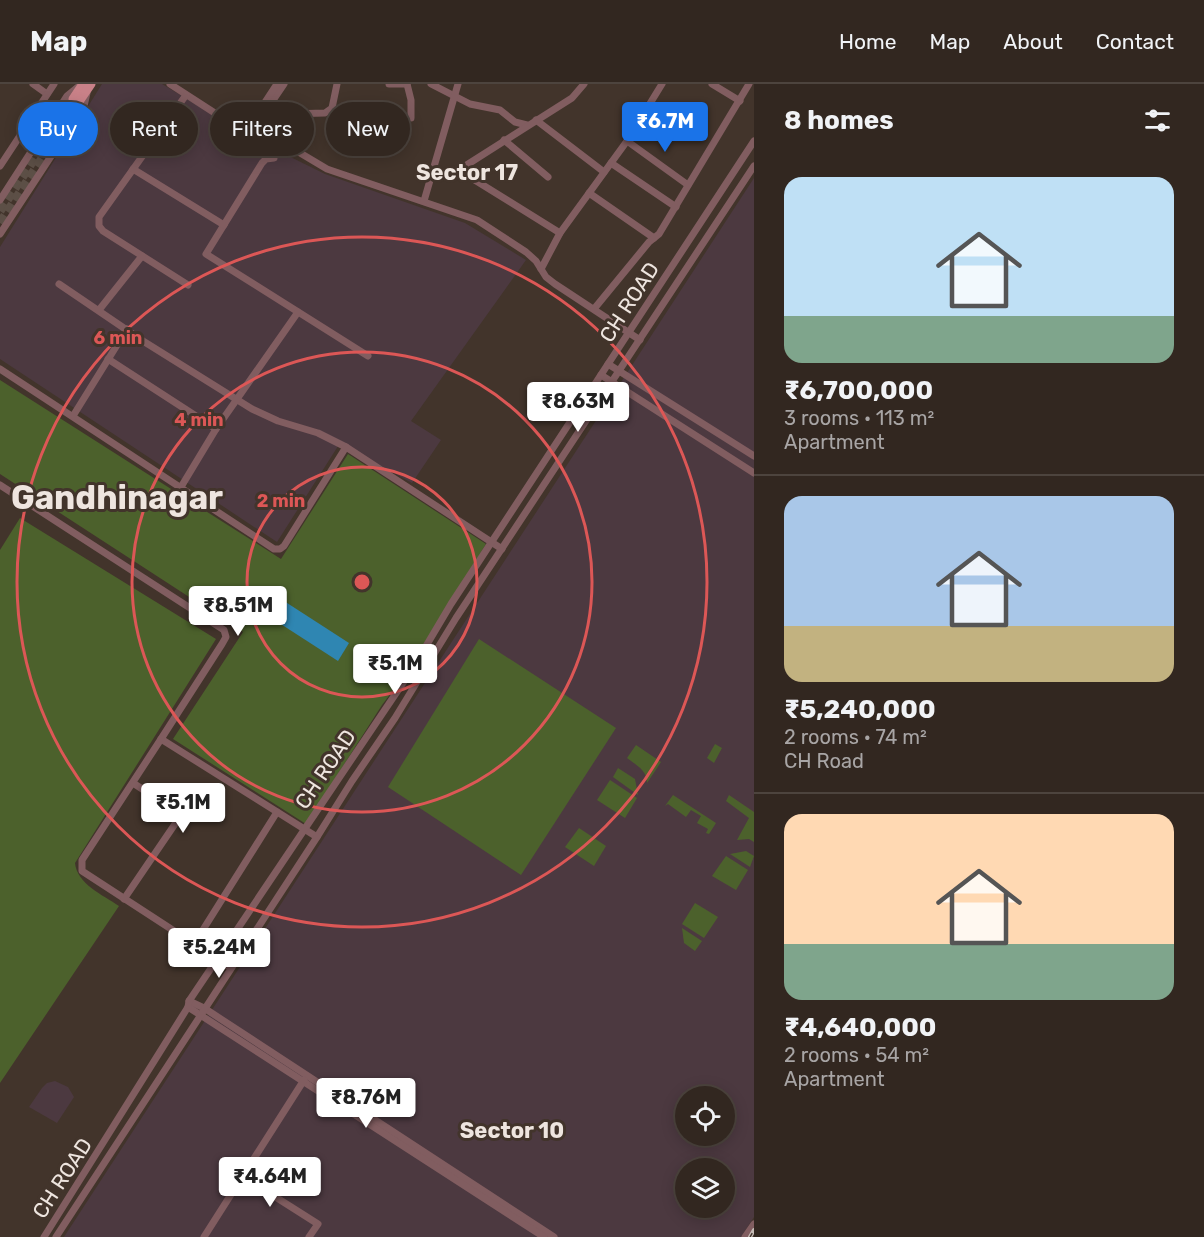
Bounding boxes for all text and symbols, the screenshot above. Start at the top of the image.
text: Map [30,25,87,58]
text: Home [839,29,896,54]
text: Map [929,29,970,54]
text: About [1003,29,1063,54]
text: Contact [1096,29,1174,54]
chip: Buy [18,102,98,156]
chip: Rent [110,102,198,156]
chip: Filters [210,102,314,156]
chip: New [326,102,410,156]
pin: ₹6.7M [623,102,707,153]
icon: filters [1141,104,1174,137]
text: 8 homes [784,105,894,136]
text: ₹6.7M [636,109,694,133]
district label: Sector 17 [416,159,518,186]
icon: home [925,216,1033,324]
street label: CH ROAD [594,257,664,347]
text: 6 min [94,327,142,349]
text: ₹6,700,000 [784,375,933,406]
pin: ₹8.63M [529,382,627,433]
text: ₹8.63M [541,389,615,413]
text: 3 rooms · 113 m² [784,406,934,430]
text: 4 min [174,409,224,431]
text: Apartment [784,430,885,454]
district label: Gandhinagar [11,478,223,517]
text: 2 min [257,490,305,512]
icon: home [925,535,1033,643]
centre of rings [352,572,372,592]
pin: ₹8.51M [189,586,287,637]
text: ₹8.51M [203,593,273,617]
pin: ₹5.1M [353,644,437,695]
text: ₹5.1M [367,651,423,675]
text: ₹5,240,000 [784,694,936,725]
street label: CH ROAD [289,725,361,813]
text: 2 rooms · 74 m² [784,725,927,749]
text: CH Road [784,749,864,773]
pin: ₹5.1M [141,783,225,834]
text: ₹5.1M [155,790,211,814]
icon: home [925,853,1033,961]
pin: ₹5.24M [170,928,268,979]
text: ₹5.24M [182,935,256,959]
text: ₹4,640,000 [784,1012,937,1043]
text: 2 rooms · 54 m² [784,1043,929,1067]
text: Apartment [784,1067,885,1091]
pin: ₹8.76M [317,1078,415,1129]
text: ₹8.76M [330,1085,402,1109]
map controls [675,1086,735,1218]
button: locate [675,1086,735,1146]
district label: Sector 10 [460,1117,564,1144]
street label: CH ROAD [27,1133,97,1223]
pin: ₹4.64M [221,1157,319,1208]
button: layers [675,1158,735,1218]
text: ₹4.64M [233,1164,307,1188]

